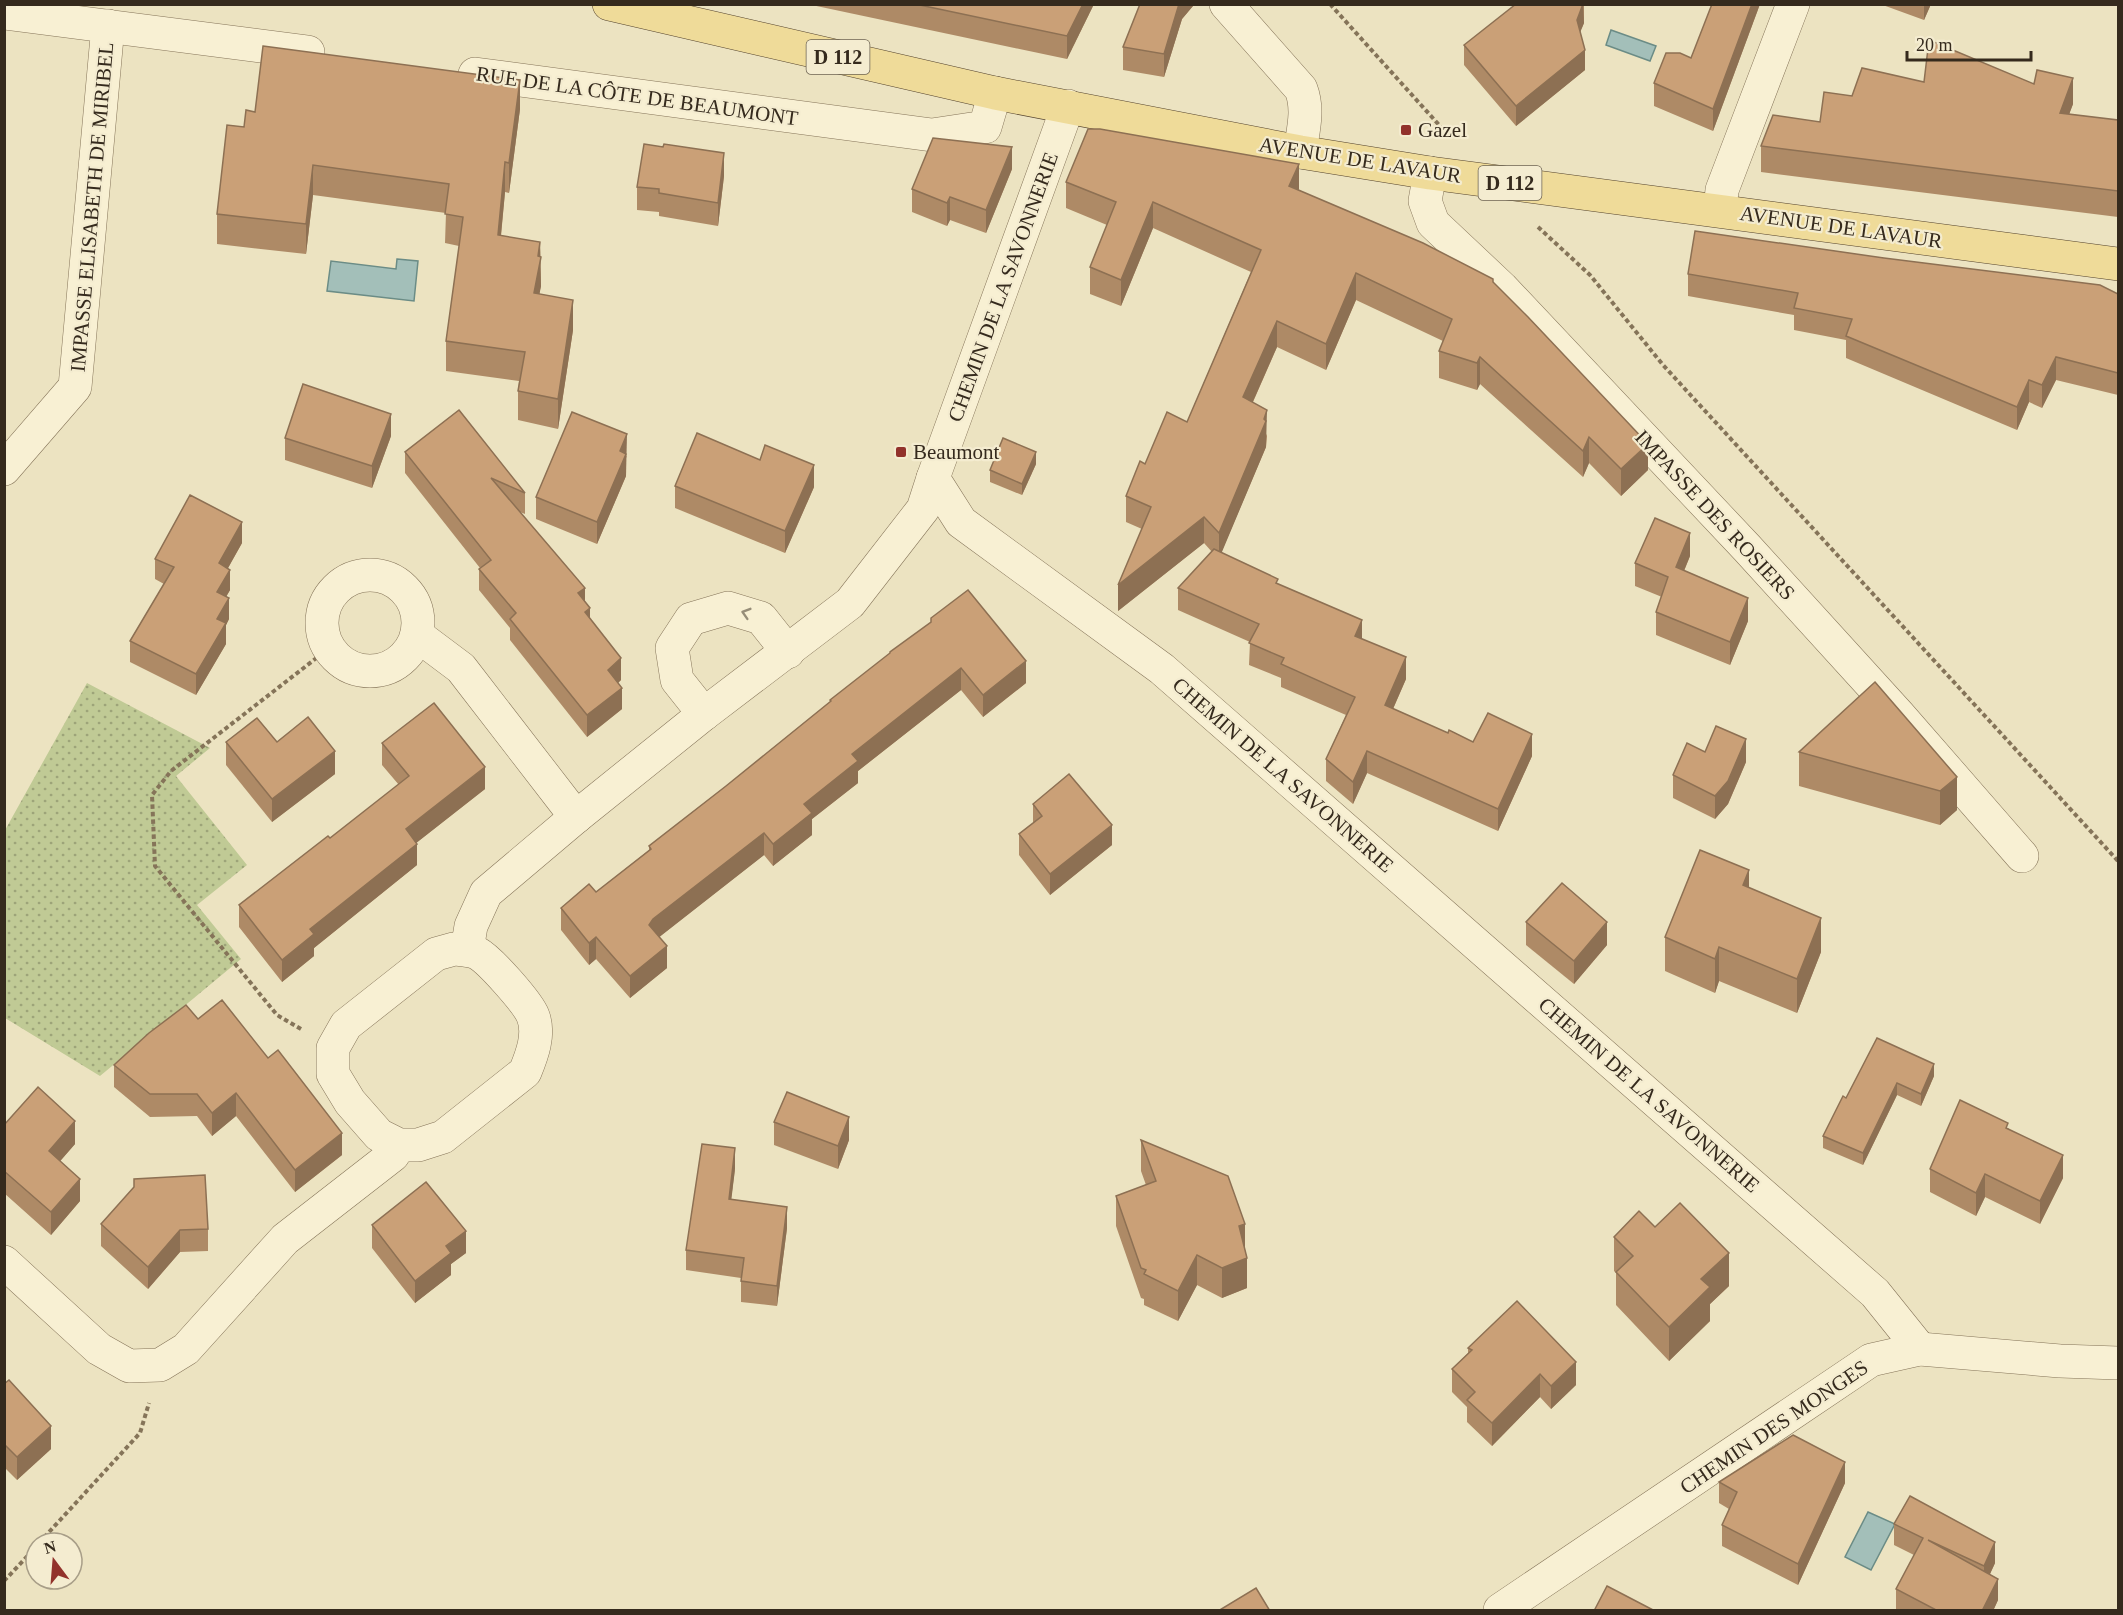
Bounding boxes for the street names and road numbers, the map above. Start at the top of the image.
road number: D 112 [806,40,870,74]
street label: IMPASSE ELISABETH DE MIRIBEL [66,41,118,373]
street label: RUE DE LA CÔTE DE BEAUMONT [474,62,800,131]
street label: AVENUE DE LAVAUR [1257,132,1463,188]
street label: CHEMIN DE LA SAVONNERIE [943,149,1063,425]
road number: D 112 [1478,166,1541,200]
street label: AVENUE DE LAVAUR [1738,201,1944,253]
street label: IMPASSE DES ROSIERS [1630,425,1800,605]
street label: CHEMIN DE LA SAVONNERIE [1168,672,1398,878]
street label: CHEMIN DE LA SAVONNERIE [1534,992,1764,1198]
street label: CHEMIN DES MONGES [1675,1355,1873,1499]

